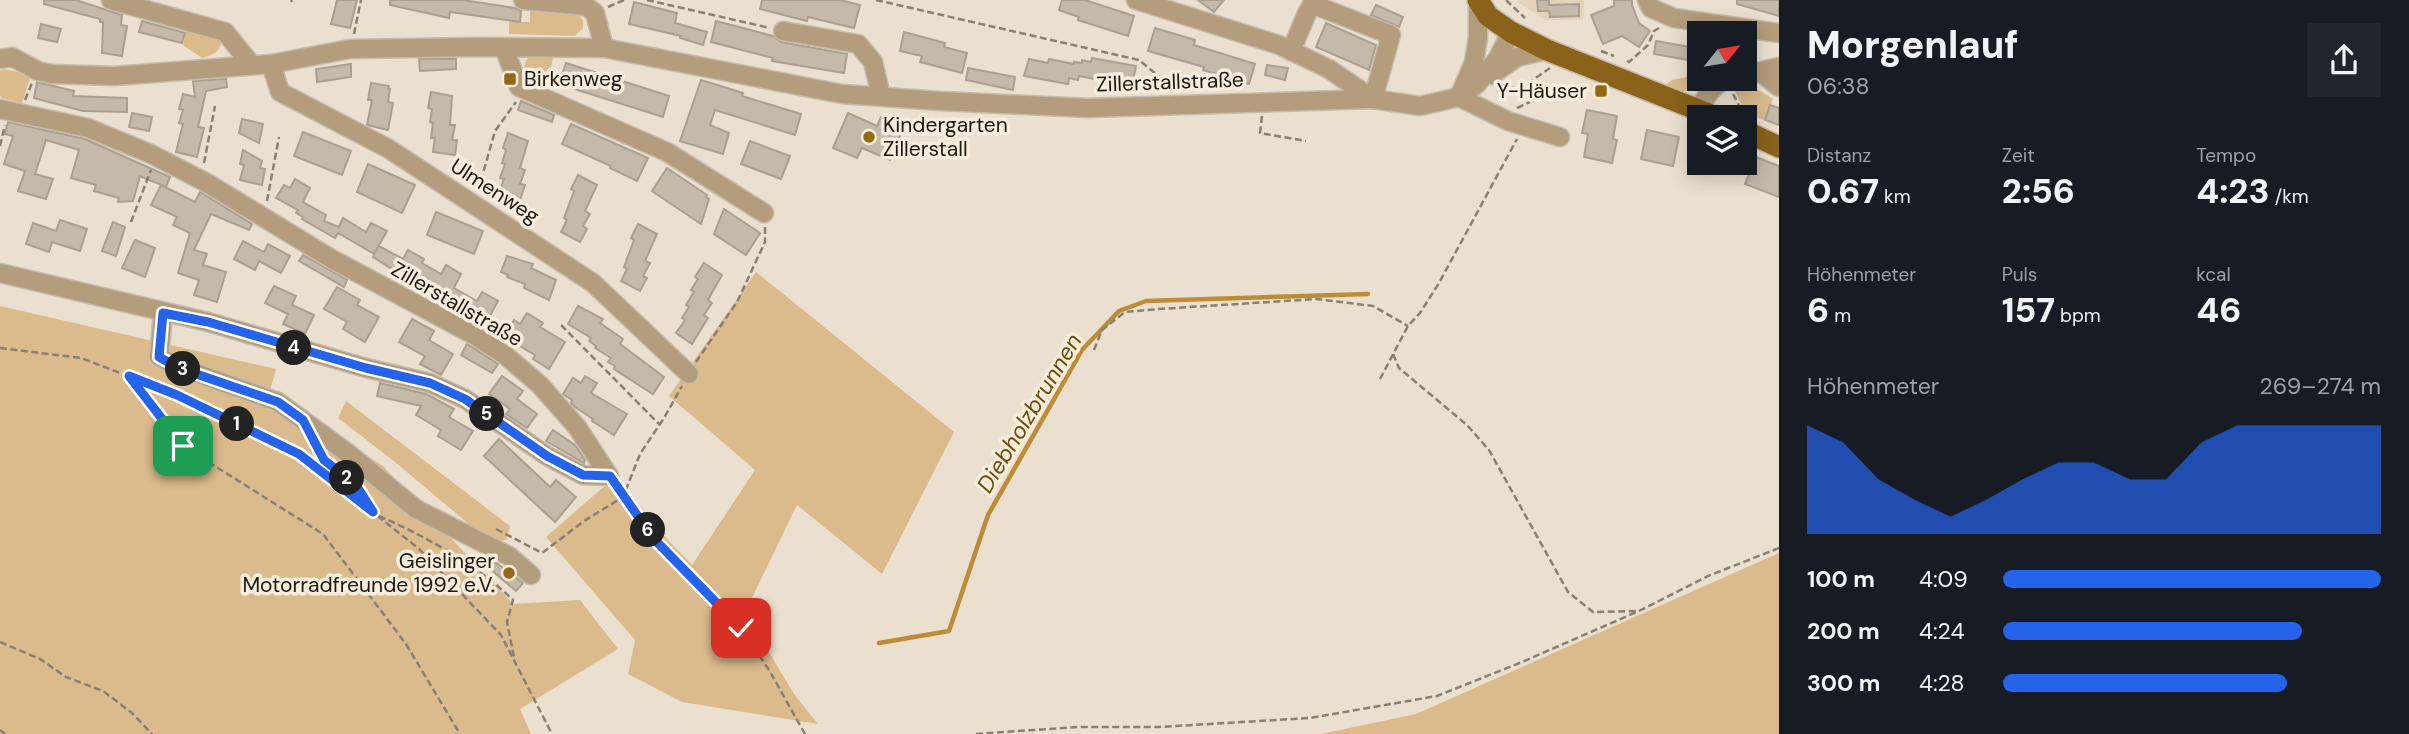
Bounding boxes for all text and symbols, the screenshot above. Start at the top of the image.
text: Morgenlauf [1807,20,2018,70]
north arrow [1687,21,1757,91]
map controls [1687,21,1757,175]
button: share [2307,23,2381,97]
place label: Birkenweg [524,65,623,93]
street label: Zillerstallstraße [1096,65,1244,99]
marker: Birkenweg [502,71,518,87]
text: 06:38 [1807,71,1869,101]
place label: Y-Häuser [1497,77,1587,105]
marker: Y-Häuser [1593,83,1609,99]
button: layers [1687,105,1757,175]
place label: Kindergarten Zillerstall [883,111,1008,163]
marker: Kindergarten Zillerstall [861,129,877,145]
text: Distanz [1807,143,1871,168]
text: Zeit [2002,143,2035,168]
text: Tempo [2196,143,2256,168]
street label: Ulmenweg [445,152,545,230]
text: 0.67 [1807,168,1879,214]
text: 2:56 [2002,168,2075,214]
text: 4:23 [2196,168,2270,214]
text: km [1879,184,1911,209]
text: /km [2270,184,2309,209]
street label: Zillerstallstraße [386,255,528,353]
text: Höhenmeter [1807,262,1916,287]
text: Puls [2002,262,2037,287]
text: kcal [2196,262,2231,287]
text: 6 [1807,287,1829,333]
text: 157 [2002,287,2055,333]
text: 46 [2196,287,2241,333]
text: m [1829,303,1851,328]
text: bpm [2055,303,2101,328]
water label: Diebholzbrunnen [970,328,1088,498]
pin: 4 [276,330,312,366]
text: 4 [287,335,300,360]
pin: 3 [166,352,200,386]
text: 3 [177,356,188,381]
text: Höhenmeter [1807,371,1939,401]
text: 269–274 m [2260,371,2381,401]
pin: 5 [470,396,504,432]
text: 5 [481,401,492,426]
pin: 1 [219,406,254,442]
text: 1 [233,411,240,436]
pin [153,416,213,476]
icon: arrive [164,427,202,465]
pin: 2 [330,461,364,496]
text: 2 [341,465,352,490]
pin: 6 [630,512,666,548]
text: 6 [641,517,654,542]
place label: Geislinger Motorradfreunde 1992 e.V. [242,547,495,599]
text: 100 m [1807,564,1875,594]
text: 4:09 [1919,564,1968,594]
marker: Geislinger Motorradfreunde 1992 e.V. [501,565,517,581]
pin [711,598,771,658]
icon: check [722,609,760,647]
text: 200 m [1807,616,1880,646]
text: 4:24 [1919,616,1964,646]
text: 300 m [1807,668,1880,698]
text: 4:28 [1919,668,1964,698]

